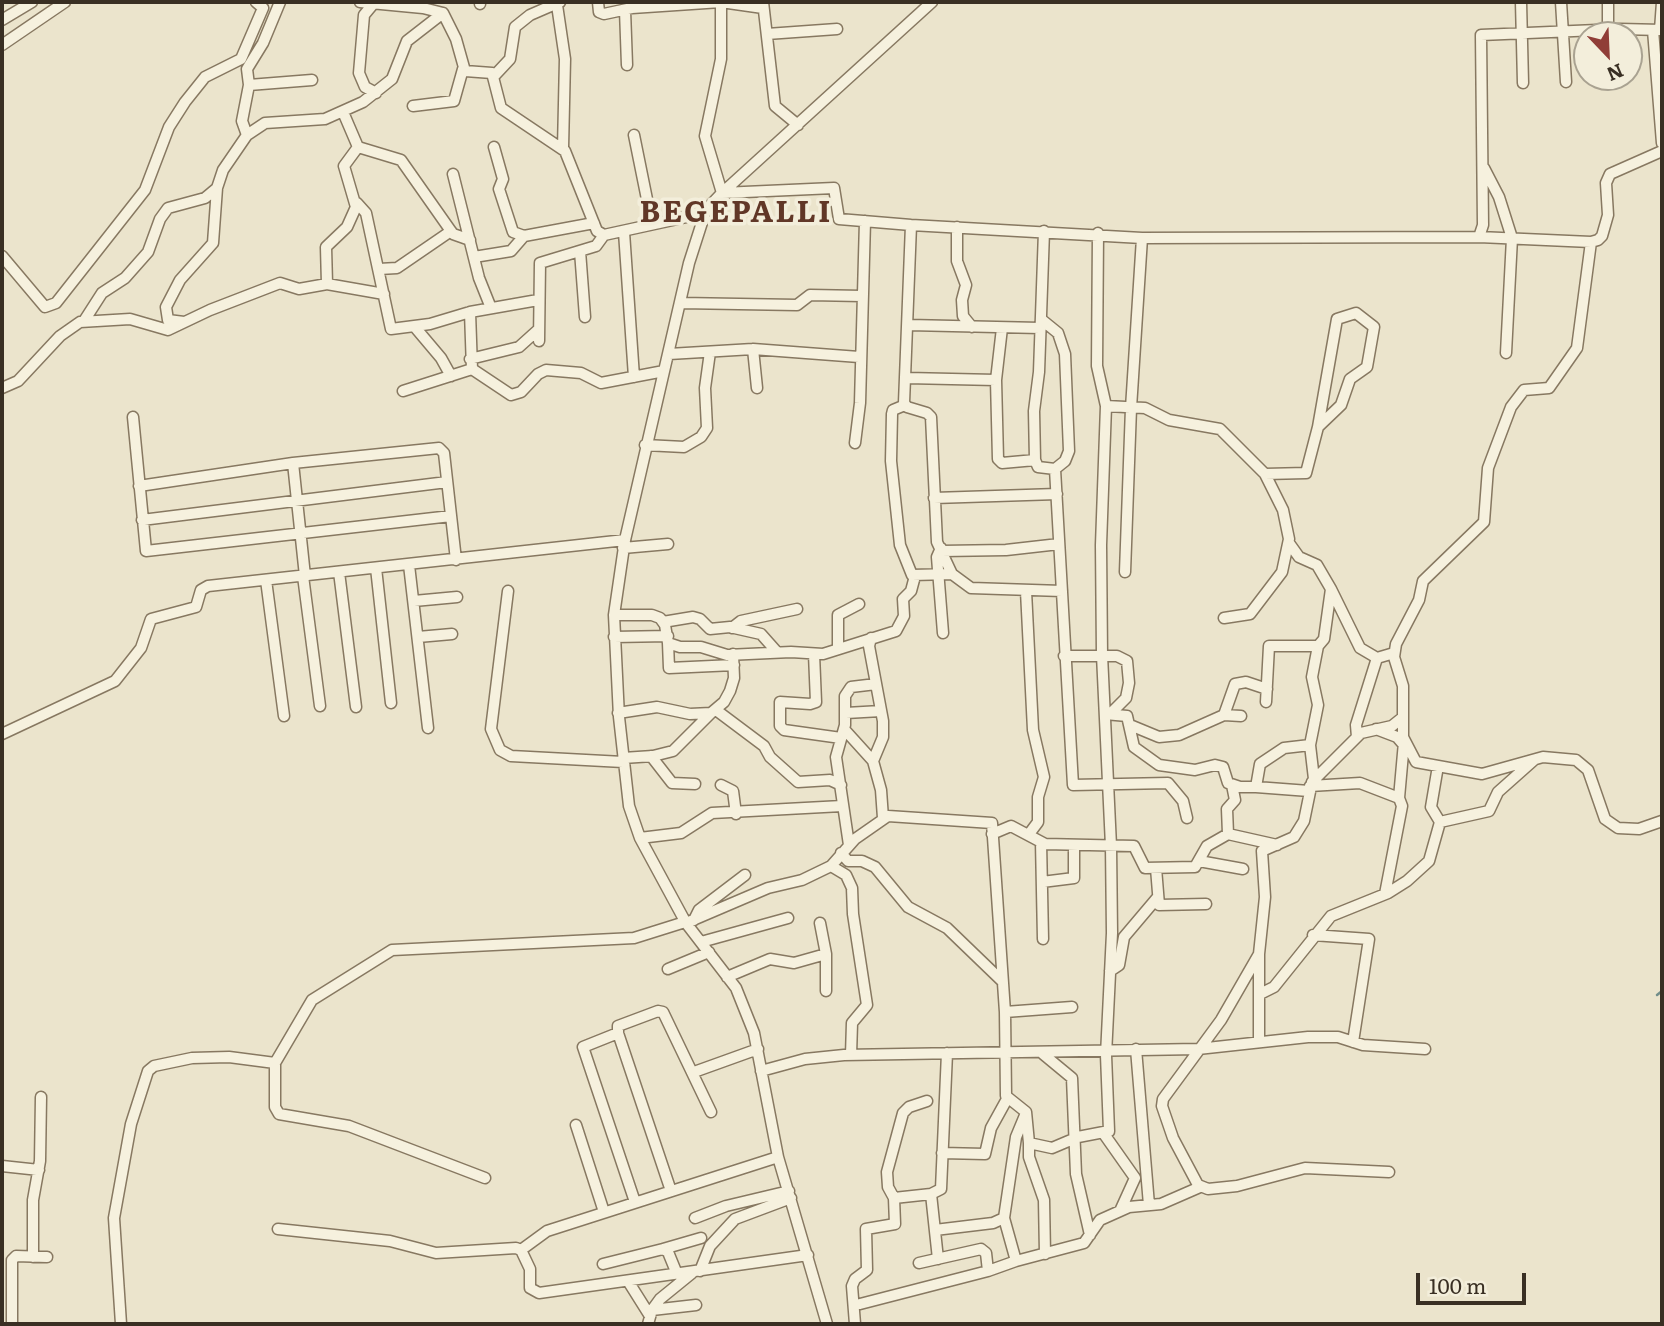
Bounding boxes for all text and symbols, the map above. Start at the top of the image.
north arrow [1573,21,1643,91]
text: N [1603,57,1628,89]
district label: BEGEPALLI [641,195,831,231]
scale bar [1419,1260,1529,1304]
text: 100 m [1429,1269,1486,1300]

